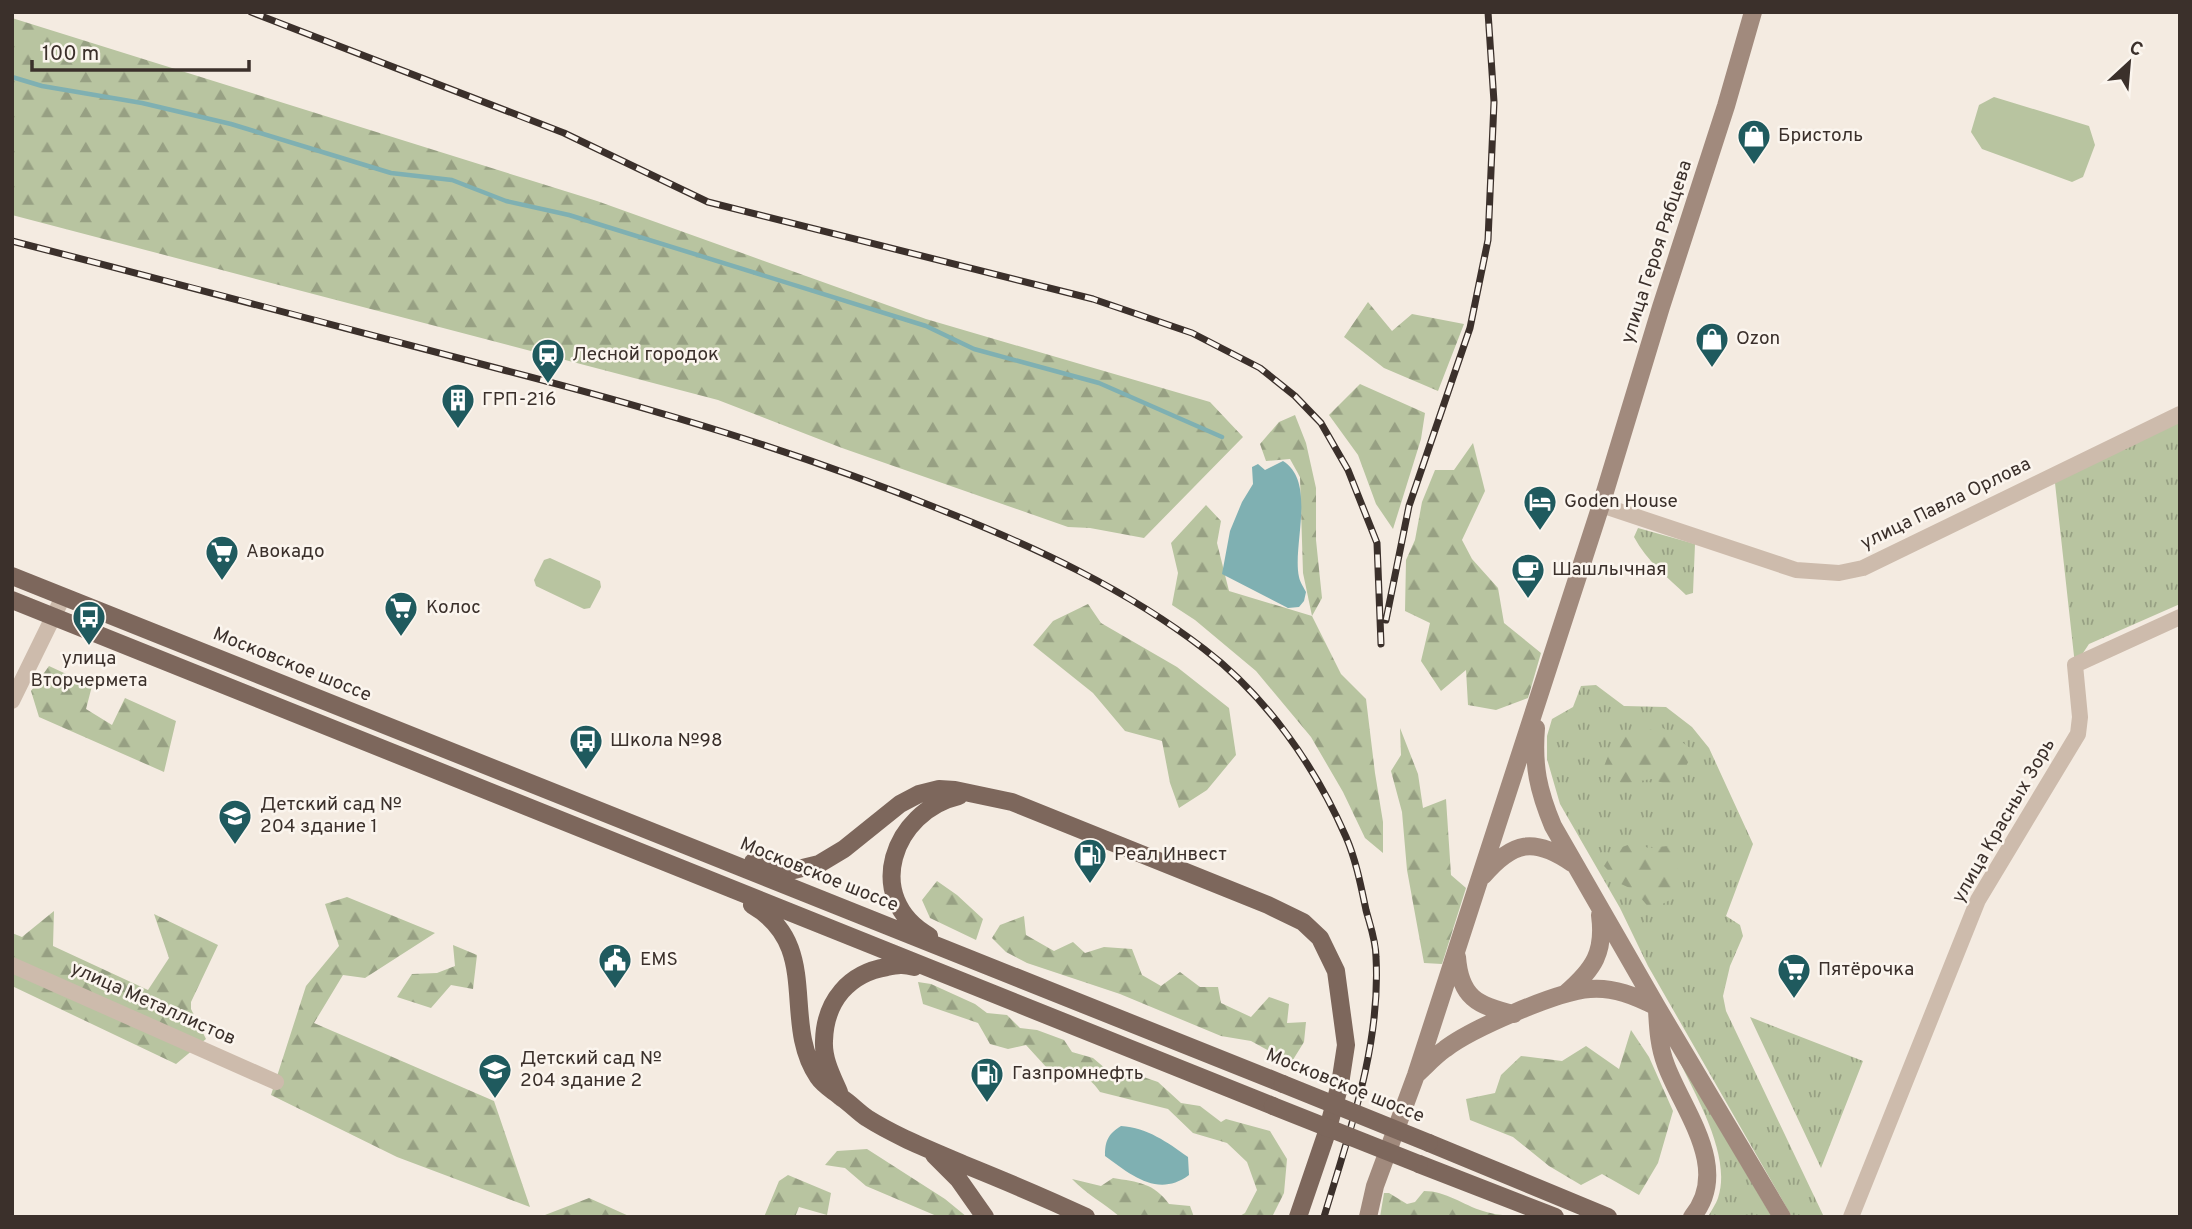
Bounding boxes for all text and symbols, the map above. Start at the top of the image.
scale bar [32,28,248,72]
north arrow [2094,28,2164,98]
text: С [2125,36,2146,63]
text: 100 m [42,41,99,68]
shop icon: Бристоль [1735,117,1773,166]
place label: Бристоль [1778,124,1863,148]
street label: улица Героя Рябцева [1616,157,1698,347]
shop icon: Ozon [1693,320,1731,369]
place label: Ozon [1736,327,1780,351]
station icon: Лесной городок [529,336,567,385]
place label: Лесной городок [572,343,719,367]
building icon: ГРП-216 [439,381,477,430]
place label: ГРП-216 [482,388,556,412]
street label: улица Павла Орлова [1857,452,2035,556]
hotel icon: Goden House [1521,483,1559,532]
place label: Goden House [1564,490,1678,514]
supermarket icon: Авокадо [203,533,241,582]
place label: Авокадо [246,540,325,564]
cafe icon: Шашлычная [1509,551,1547,600]
place label: Шашлычная [1552,558,1667,582]
supermarket icon: Колос [382,589,420,638]
place label: Колос [426,596,481,620]
bus stop icon: улица Вторчермета [70,598,108,647]
street label: Московское шоссе [209,622,375,708]
place label: улица Вторчермета [31,647,147,693]
bus stop icon: Школа №98 [567,722,605,771]
place label: Школа №98 [610,729,723,753]
street label: улица Красных Зорь [1947,734,2061,908]
place label: Детский сад № 204 здание 1 [260,793,402,839]
school or university icon: Детский сад № 204 здание 1 [216,797,254,846]
street label: Московское шоссе [736,832,902,918]
fuel station icon: Реал Инвест [1071,836,1109,885]
place label: Реал Инвест [1114,843,1227,867]
public building icon: EMS [596,941,634,990]
place label: EMS [640,948,678,972]
supermarket icon: Пятёрочка [1775,951,1813,1000]
street label: улица Металлистов [67,957,239,1051]
place label: Пятёрочка [1818,958,1914,982]
street label: Московское шоссе [1262,1043,1428,1129]
place label: Детский сад № 204 здание 2 [520,1047,662,1093]
school or university icon: Детский сад № 204 здание 2 [476,1051,514,1100]
fuel station icon: Газпромнефть [968,1055,1006,1104]
place label: Газпромнефть [1012,1062,1144,1086]

